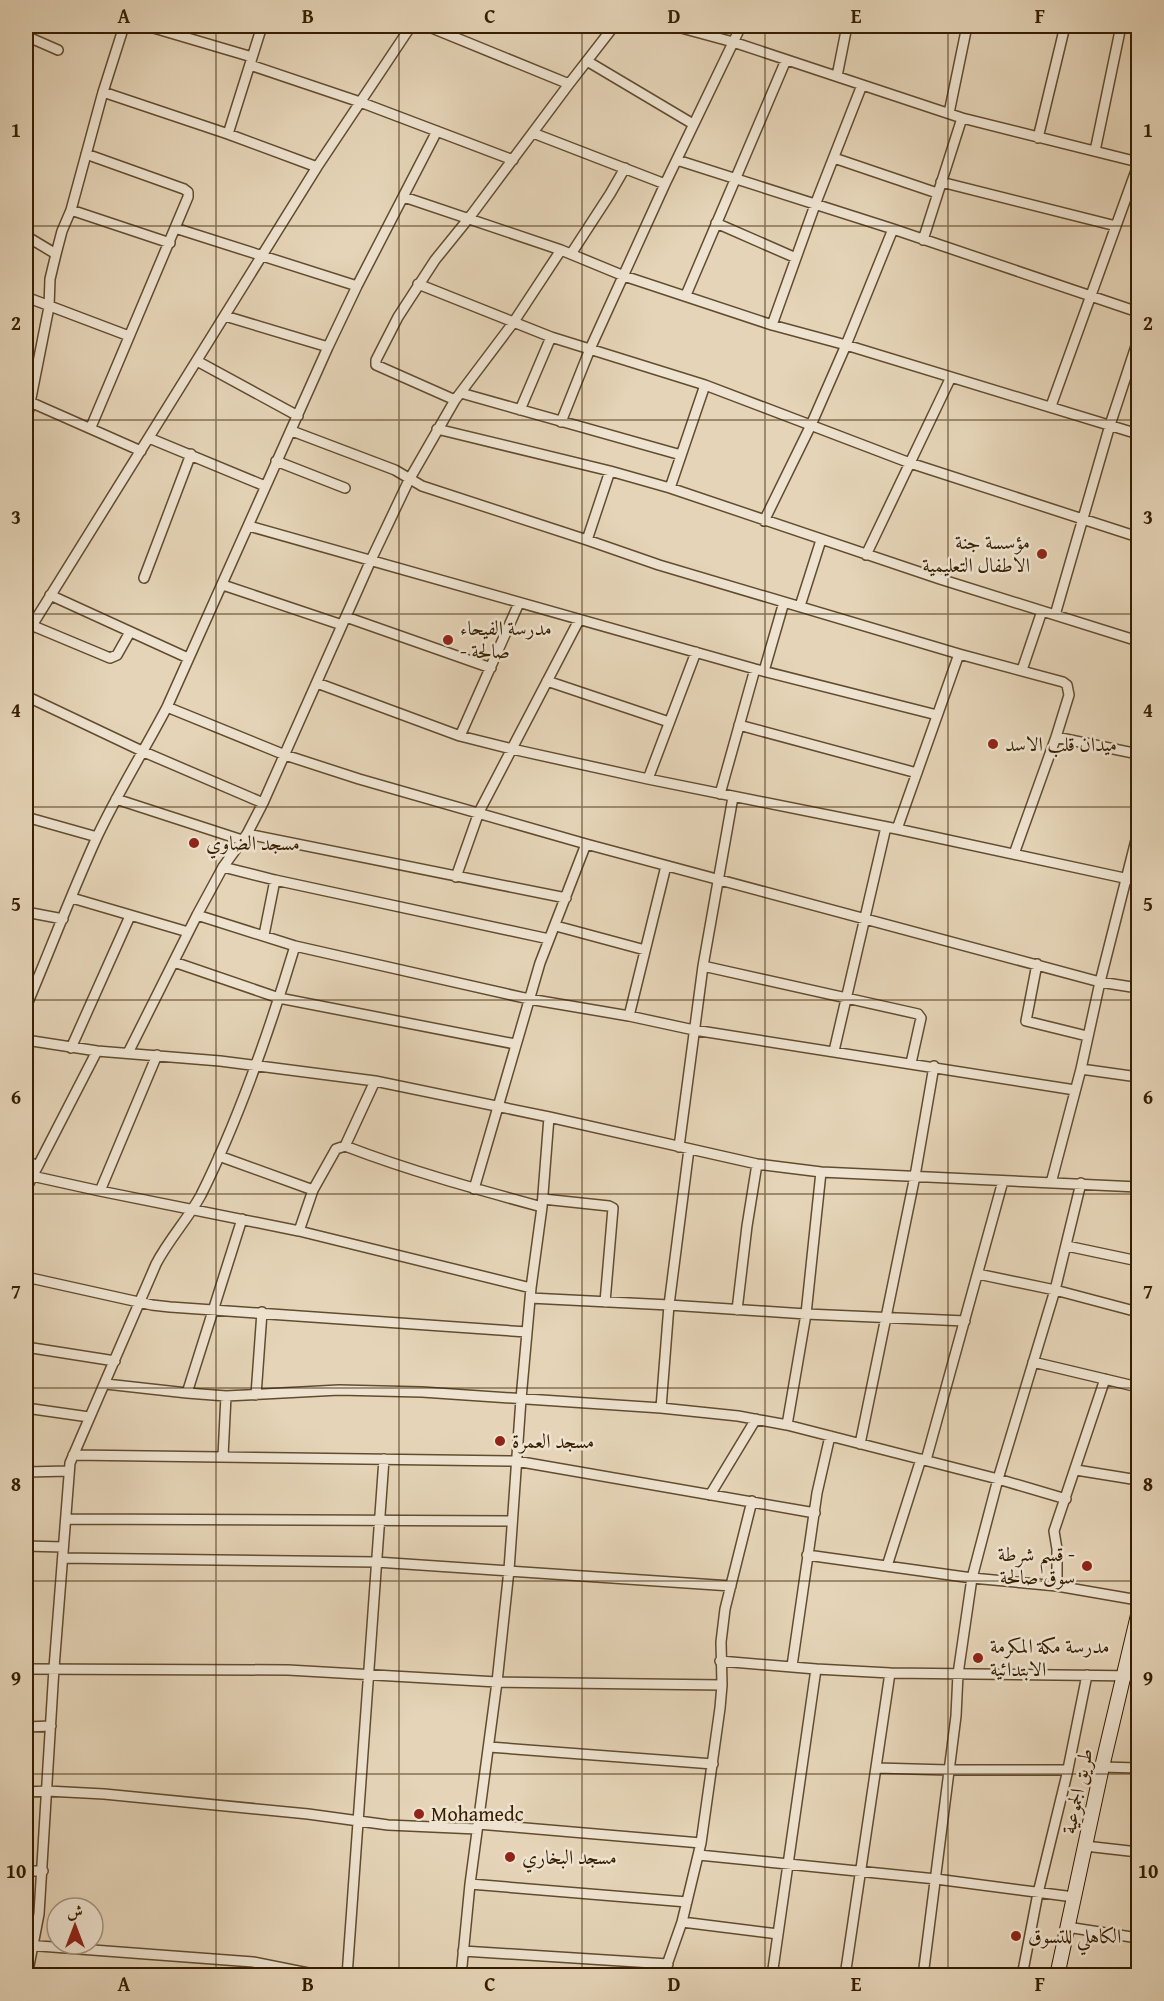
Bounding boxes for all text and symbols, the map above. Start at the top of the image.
text: A [118,1,131,30]
text: B [302,1,314,30]
text: C [484,1,496,30]
text: D [667,1,681,30]
text: E [851,1,862,30]
text: F [1035,1,1045,30]
text: 1 [11,115,21,144]
text: 1 [1143,115,1153,144]
text: 2 [11,308,21,337]
text: 2 [1143,308,1153,337]
text: 3 [11,502,21,531]
text: 3 [1143,502,1153,531]
place label: مؤسسة جنة الاطفال التعليمية [922,527,1030,579]
marker: مؤسسة جنة الاطفال التعليمية [1035,547,1049,561]
place label: مدرسة الفيحاء - صالحة [460,613,552,665]
marker: مدرسة الفيحاء - صالحة [441,633,455,647]
text: 4 [11,695,21,724]
text: 4 [1143,695,1153,724]
place label: ميدان قلب الاسد [1005,729,1117,758]
marker: ميدان قلب الاسد [986,737,1000,751]
place label: مسجد الضاوي [206,828,300,859]
marker: مسجد الضاوي [187,836,201,850]
text: 5 [11,889,21,918]
text: 5 [1143,889,1153,918]
text: 6 [11,1082,21,1111]
text: 6 [1143,1082,1153,1111]
text: 7 [11,1276,21,1305]
text: 7 [1143,1276,1153,1305]
place label: مسجد العمرة [512,1426,594,1455]
marker: مسجد العمرة [493,1434,507,1448]
text: 8 [11,1469,21,1498]
text: 8 [1143,1469,1153,1498]
place label: قسم شرطة - سوق صالحة [998,1539,1075,1591]
marker: قسم شرطة - سوق صالحة [1080,1559,1094,1573]
place label: مدرسة مكة المكرمة الابتدائية [990,1631,1109,1683]
marker: مدرسة مكة المكرمة الابتدائية [971,1651,985,1665]
text: 9 [11,1663,21,1692]
text: 9 [1143,1663,1153,1692]
street label: طريق الجموعية [1053,1745,1100,1837]
place label: Mohamedc [431,1799,524,1828]
marker: Mohamedc [412,1807,426,1821]
place label: مسجد البخاري [522,1842,617,1873]
marker: مسجد البخاري [503,1850,517,1864]
text: 10 [6,1856,26,1885]
text: 10 [1138,1856,1158,1885]
north arrow [45,1896,105,1956]
text: ش [67,1899,83,1923]
place label: الكاهلي للتسوق [1028,1921,1121,1956]
marker: الكاهلي للتسوق [1009,1929,1023,1943]
text: A [118,1969,131,1998]
text: B [302,1969,314,1998]
text: C [484,1969,496,1998]
text: D [667,1969,681,1998]
text: E [851,1969,862,1998]
text: F [1035,1969,1045,1998]

